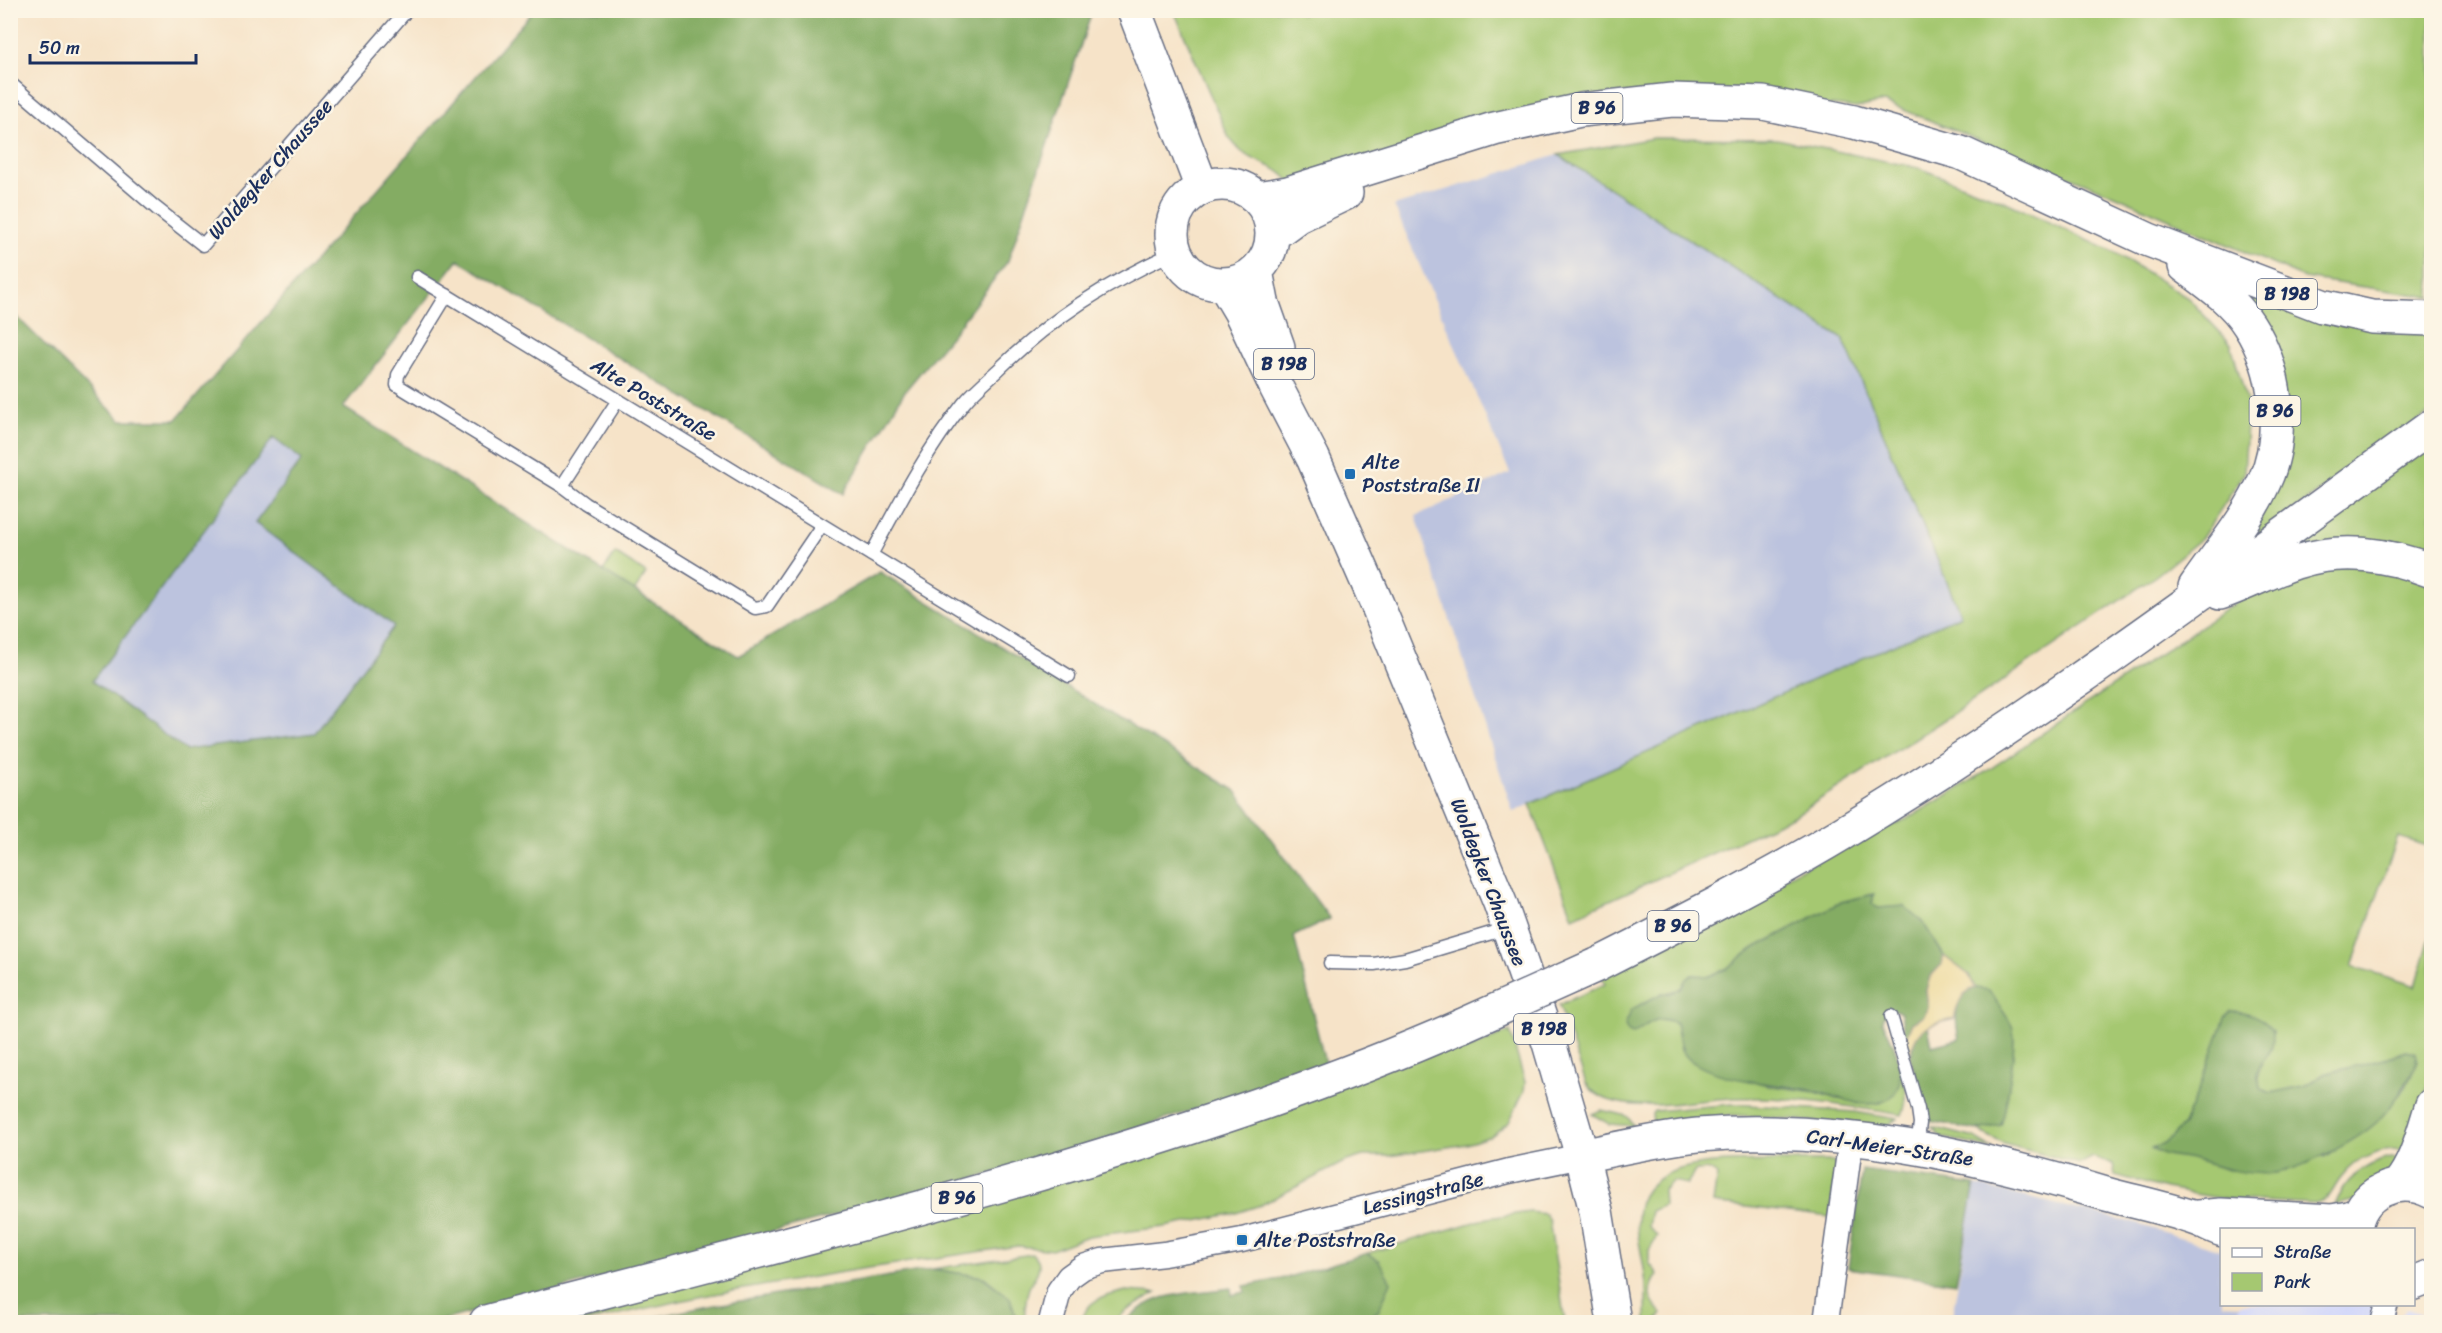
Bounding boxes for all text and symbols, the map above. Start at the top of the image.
scale bar [30,27,196,65]
text: 50 m [39,32,80,64]
street label: Woldegker Chaussee [199,91,342,248]
road number: B 96 [1572,93,1622,123]
road number: B 198 [2257,279,2317,309]
street label: Alte Poststraße [583,347,724,451]
road number: B 198 [1254,349,1314,379]
road number: B 96 [2250,396,2300,426]
place label: Alte Poststraße II [1361,445,1480,503]
marker: Alte Poststraße II [1343,467,1357,481]
street label: Woldegker Chaussee [1440,793,1537,971]
road number: B 96 [1648,911,1698,941]
road number: B 198 [1514,1014,1574,1044]
street label: Carl-Meier-Straße [1805,1119,1976,1177]
street label: Lessingstraße [1359,1162,1488,1225]
road number: B 96 [932,1183,982,1213]
place label: Alte Poststraße [1253,1223,1396,1258]
legend [2220,1228,2415,1306]
marker: Alte Poststraße [1235,1233,1249,1247]
text: Straße [2274,1236,2331,1268]
text: Park [2274,1266,2311,1298]

